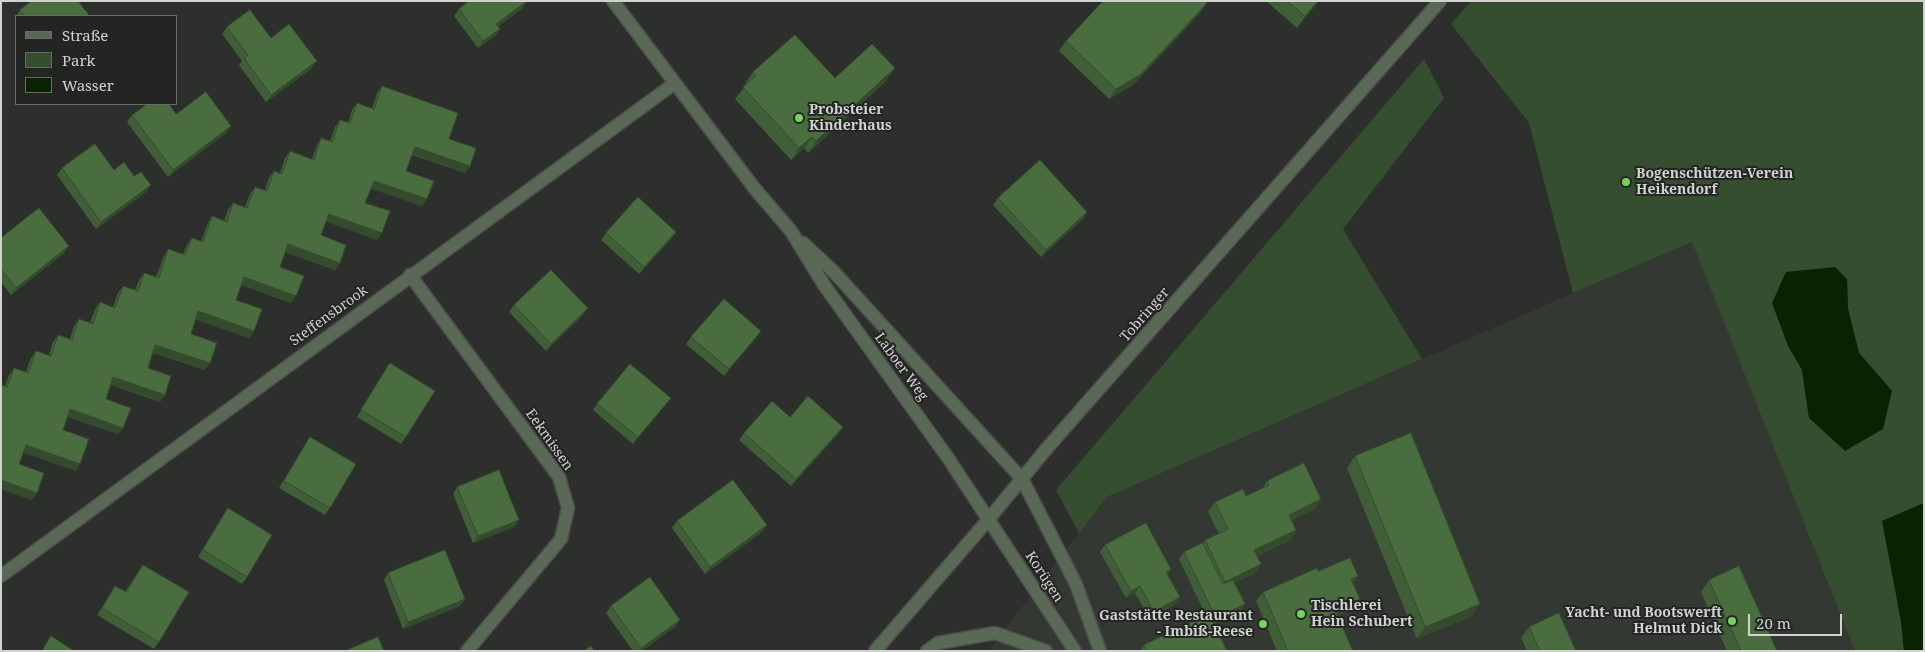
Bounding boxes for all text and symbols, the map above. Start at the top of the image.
legend [15,15,178,105]
text: Straße [62,25,108,45]
text: Park [62,50,95,70]
text: Wasser [62,75,114,95]
place label: Probsteier Kinderhaus [809,102,892,134]
marker: Probsteier Kinderhaus [793,112,805,124]
place label: Bogenschützen-Verein Heikendorf [1636,166,1793,198]
marker: Bogenschützen-Verein Heikendorf [1620,176,1632,188]
street label: Steffensbrook [287,282,371,350]
street label: Tobringer [1117,284,1173,346]
street label: Laboer Weg [871,330,931,404]
street label: Eekmissen [522,406,576,474]
street label: Korügen [1021,548,1067,606]
place label: Tischlerei Hein Schubert [1311,598,1413,630]
scale bar [1750,604,1844,636]
place label: Yacht- und Bootswerft Helmut Dick [1565,605,1722,638]
place label: Gaststätte Restaurant - Imbiß-Reese [1099,608,1253,640]
marker: Tischlerei Hein Schubert [1295,608,1307,620]
text: 20 m [1756,613,1791,633]
marker: Yacht- und Bootswerft Helmut Dick [1726,615,1738,627]
marker: Gaststätte Restaurant - Imbiß-Reese [1257,618,1269,630]

